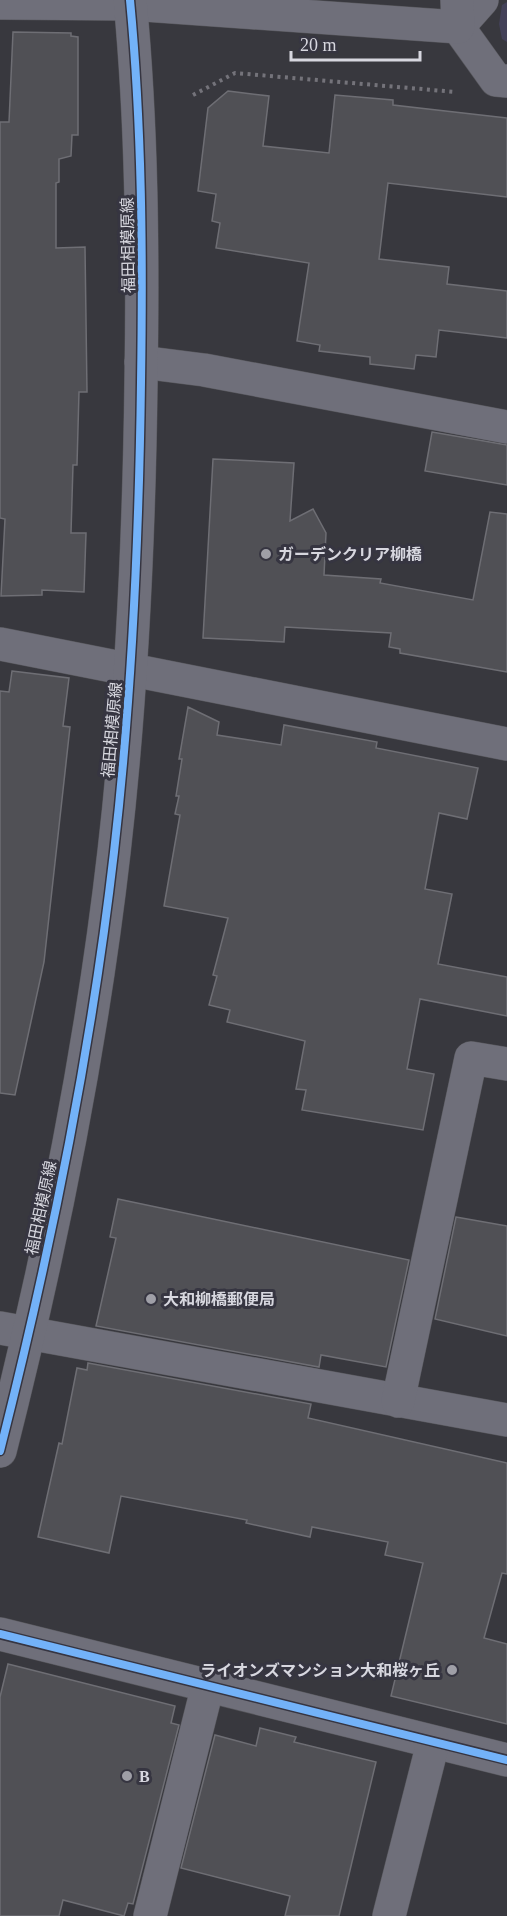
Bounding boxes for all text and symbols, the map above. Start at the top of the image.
scale bar [291,24,420,62]
text: 20 m [300,35,337,55]
street label: 福田相模原線 [119,197,137,293]
place label: ガーデンクリア柳橋 [278,546,422,563]
marker: ガーデンクリア柳橋 [259,547,273,561]
street label: 福田相模原線 [99,681,125,779]
street label: 福田相模原線 [23,1159,59,1257]
place label: 大和柳橋郵便局 [163,1291,275,1308]
marker: 大和柳橋郵便局 [144,1292,158,1306]
place label: ライオンズマンション大和桜ヶ丘 [200,1662,440,1679]
marker: ライオンズマンション大和桜ヶ丘 [445,1663,459,1677]
place label: B [139,1768,150,1785]
marker: B [120,1769,134,1783]

